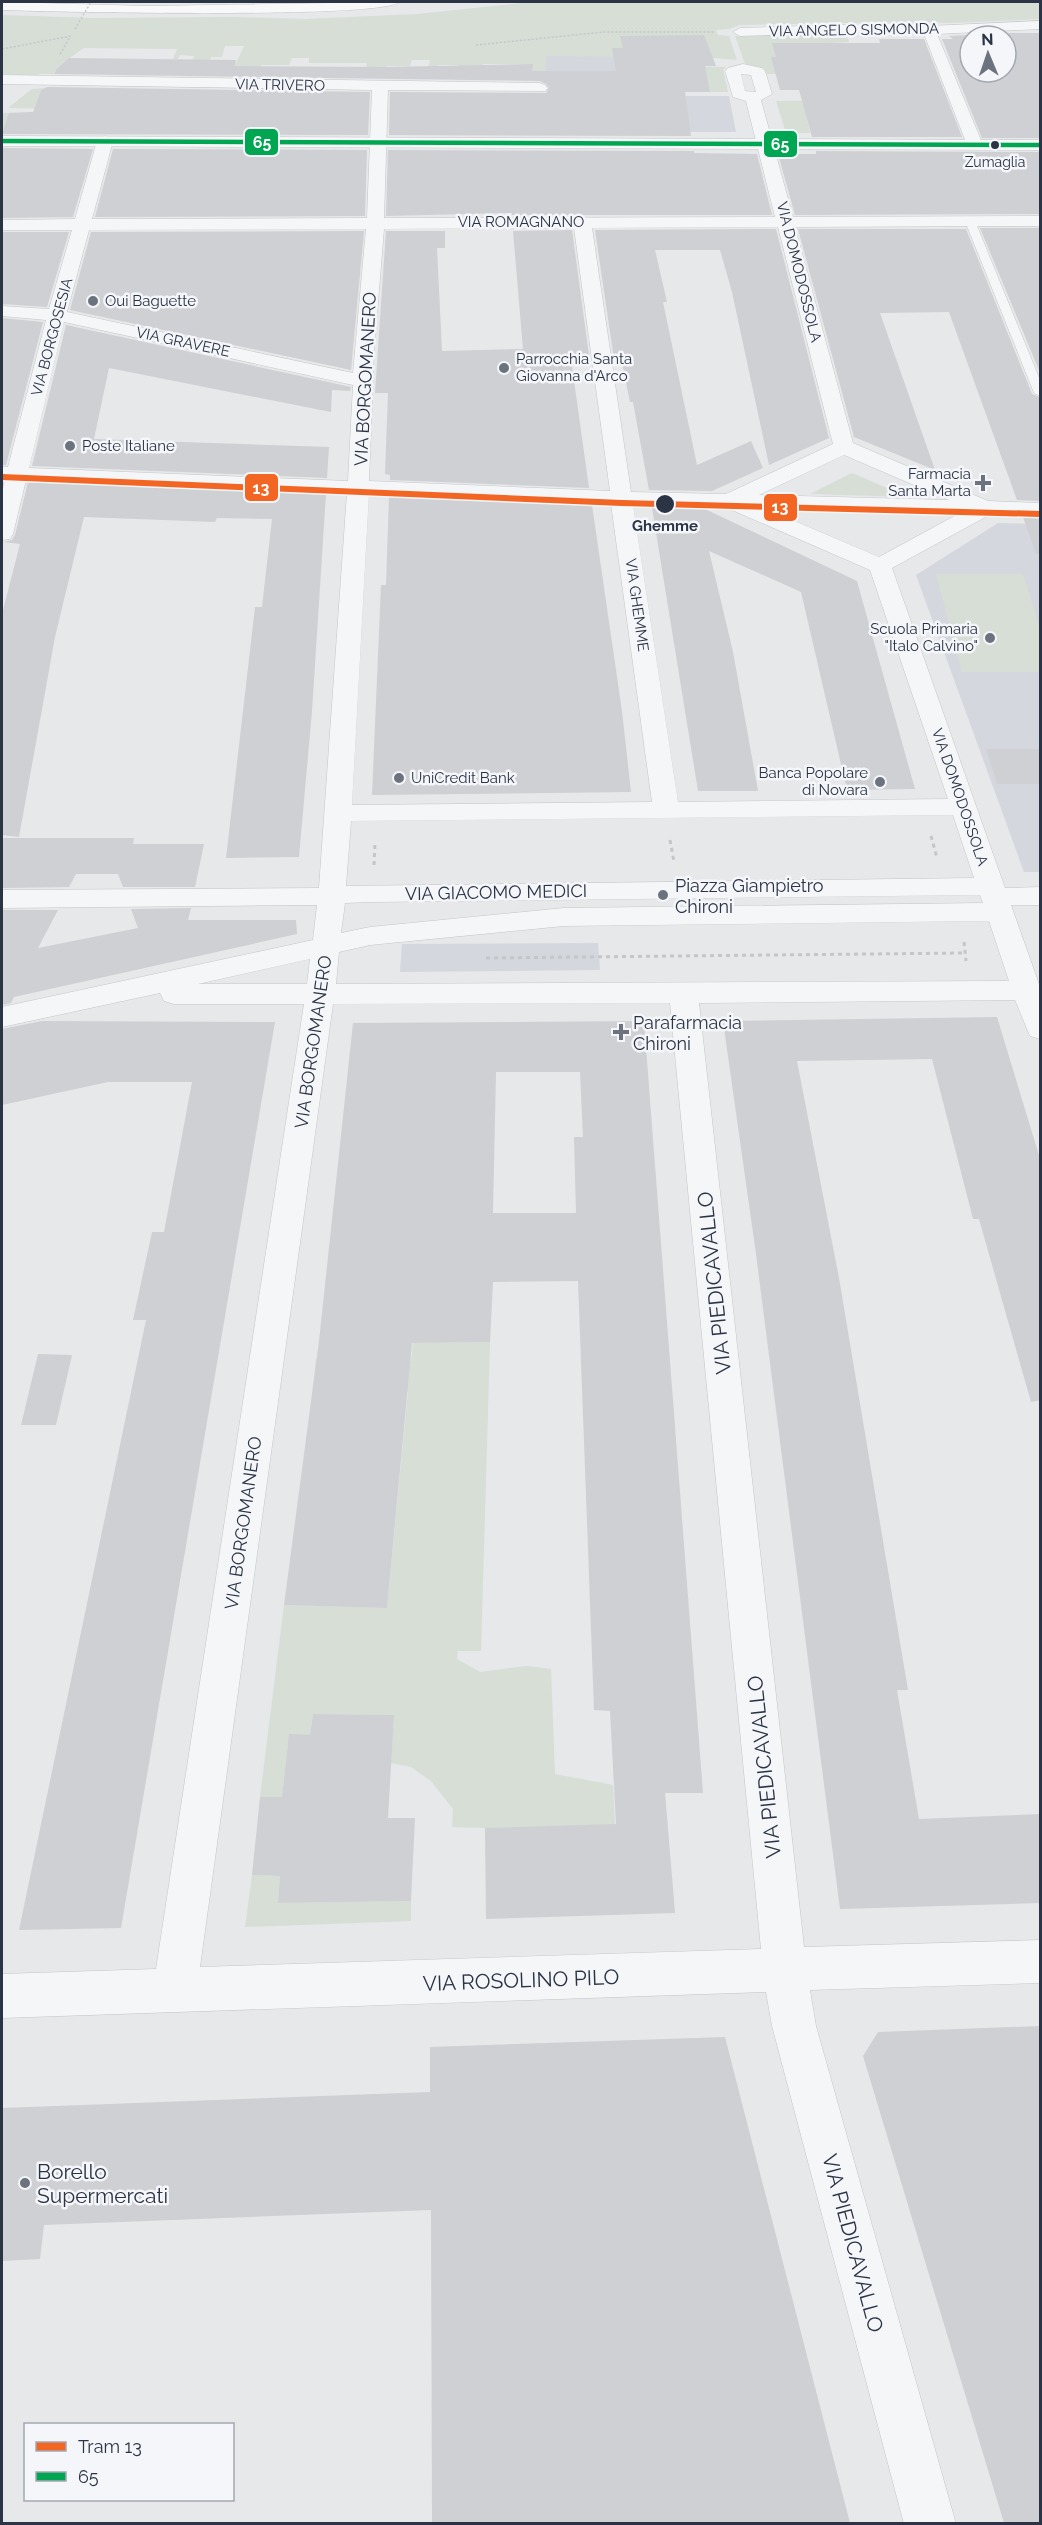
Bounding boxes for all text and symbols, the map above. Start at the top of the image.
street label: VIA ANGELO SISMONDA [769,20,939,40]
north arrow [958,24,1018,84]
text: N [981,30,994,49]
street label: VIA TRIVERO [235,75,325,95]
line badge: 65 [244,128,279,156]
line badge: 65 [763,130,798,158]
text: 65 [253,133,271,152]
text: 65 [771,135,789,154]
marker: Zumaglia [989,139,1001,151]
place label: Zumaglia [965,154,1025,170]
street label: VIA DOMODOSSOLA [773,200,825,344]
street label: VIA ROMAGNANO [458,213,584,231]
street label: VIA BORGOSESIA [28,276,76,398]
street label: VIA BORGOMANERO [350,291,380,467]
place label: Oui Baguette [105,292,196,310]
marker: Oui Baguette [86,294,100,308]
street label: VIA GRAVERE [134,323,232,361]
place label: Parrocchia Santa Giovanna d'Arco [516,350,632,385]
marker: Parrocchia Santa Giovanna d'Arco [497,361,511,375]
place label: Poste Italiane [82,437,175,455]
marker: Poste Italiane [63,439,77,453]
place label: Farmacia Santa Marta [888,465,971,500]
line badge: 13 [244,473,279,502]
marker: Farmacia Santa Marta [976,476,990,490]
text: 13 [253,479,269,498]
marker: Ghemme [654,493,676,515]
line badge: 13 [763,493,798,522]
text: 13 [772,498,788,517]
place label: Ghemme [632,517,698,535]
street label: VIA GHEMME [622,557,652,653]
place label: Scuola Primaria "Italo Calvino" [870,620,978,655]
marker: Scuola Primaria "Italo Calvino" [983,631,997,645]
street label: VIA DOMODOSSOLA [928,726,992,868]
place label: Banca Popolare di Novara [758,764,868,799]
place label: UniCredit Bank [411,769,515,787]
marker: UniCredit Bank [392,771,406,785]
marker: Banca Popolare di Novara [873,775,887,789]
place label: Piazza Giampietro Chironi [675,875,824,917]
street label: VIA GIACOMO MEDICI [405,880,587,904]
marker: Piazza Giampietro Chironi [656,888,670,902]
street label: VIA BORGOMANERO [290,954,336,1130]
place label: Parafarmacia Chironi [633,1012,742,1054]
marker: Parafarmacia Chironi [614,1025,628,1039]
street label: VIA PIEDICAVALLO [692,1190,736,1376]
street label: VIA BORGOMANERO [220,1435,266,1611]
street label: VIA PIEDICAVALLO [742,1674,786,1860]
street label: VIA ROSOLINO PILO [422,1964,620,1996]
street label: VIA PIEDICAVALLO [817,2151,889,2335]
place label: Borello Supermercati [37,2159,168,2208]
marker: Borello Supermercati [18,2176,32,2190]
legend [24,2423,234,2501]
text: Tram 13 [78,2436,142,2457]
text: 65 [78,2466,99,2487]

